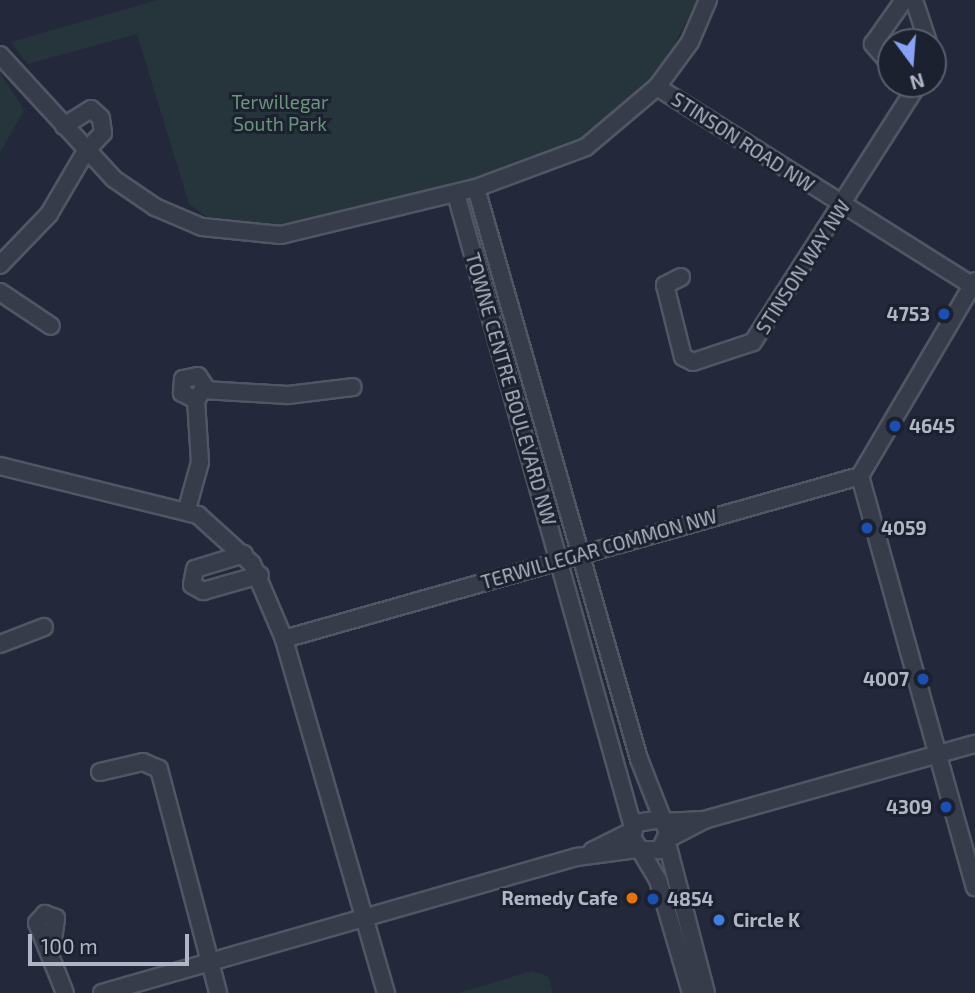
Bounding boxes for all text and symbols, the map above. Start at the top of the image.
north arrow [877,28,947,98]
text: N [908,69,927,95]
street label: STINSON ROAD NW [667,87,819,197]
park label: Terwillegar South Park [231,91,329,135]
street label: STINSON WAY NW [751,195,855,339]
street label: TOWNE CENTRE BOULEVARD NW [461,250,561,528]
place label: 4753 [887,303,930,325]
marker: 4753 [936,306,952,322]
place label: 4645 [909,415,955,437]
marker: 4645 [887,418,903,434]
street label: TERWILLEGAR COMMON NW [478,504,720,594]
place label: 4059 [881,517,927,539]
marker: 4059 [859,520,875,536]
place label: 4007 [863,668,909,690]
marker: 4007 [915,671,931,687]
place label: 4309 [886,796,932,818]
marker: 4309 [938,799,954,815]
place label: Remedy Cafe [501,887,618,909]
place label: 4854 [667,888,714,910]
marker: Remedy Cafe [624,890,640,906]
marker: 4854 [645,891,661,907]
place label: Circle K [733,909,800,931]
marker: Circle K [711,912,727,928]
scale bar [32,920,192,964]
text: 100 m [41,933,98,958]

